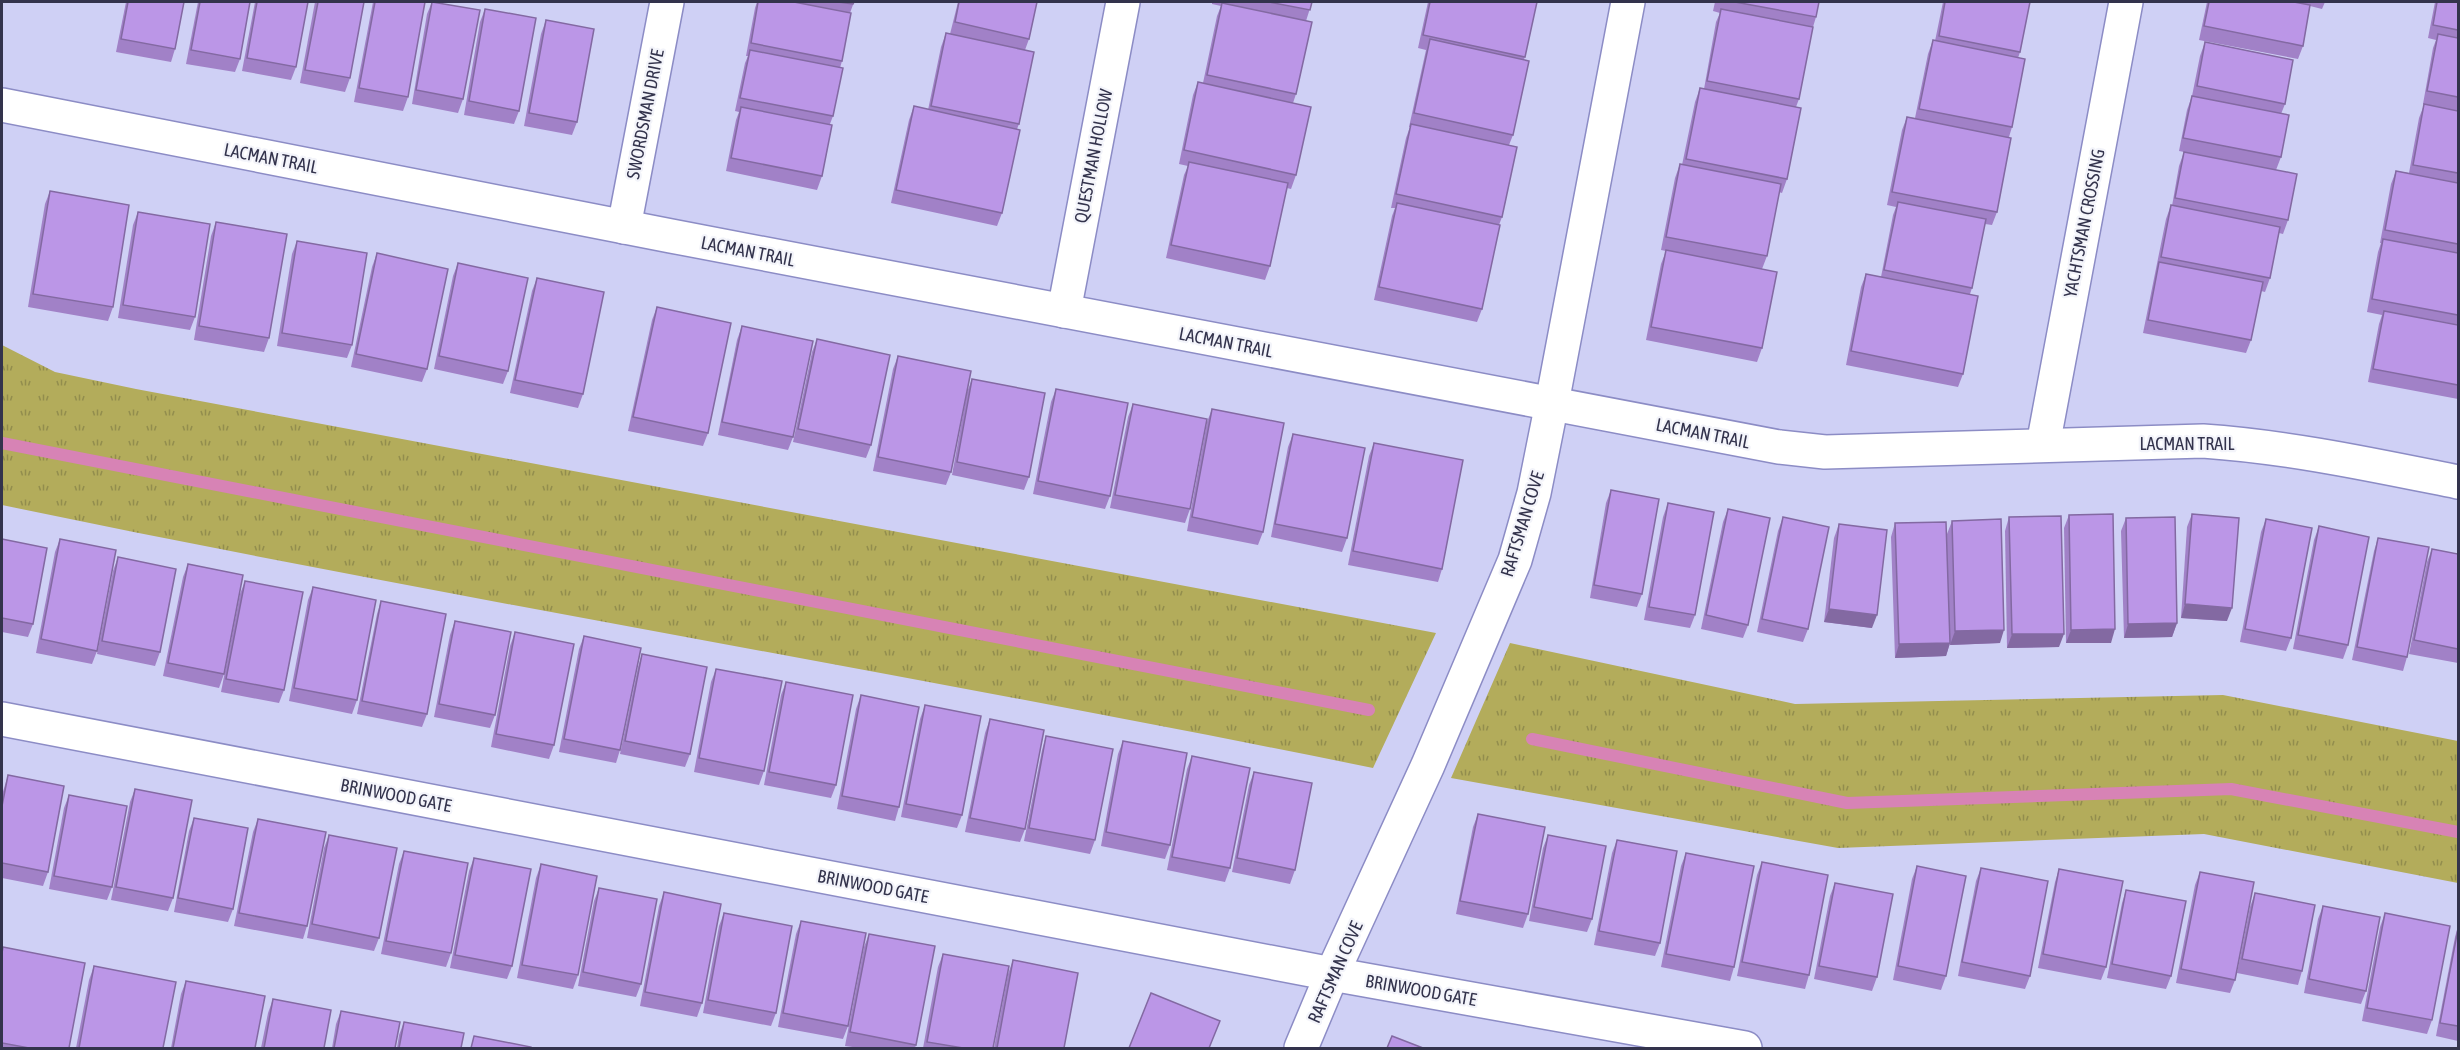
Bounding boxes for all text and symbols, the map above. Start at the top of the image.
street label: SWORDSMAN DRIVE [622,47,668,181]
street label: QUESTMAN HOLLOW [1070,87,1116,225]
street label: LACMAN TRAIL [222,139,320,177]
street label: YACHTSMAN CROSSING [2059,147,2109,299]
street label: LACMAN TRAIL [699,232,797,270]
street label: LACMAN TRAIL [1177,323,1275,361]
street label: LACMAN TRAIL [1654,414,1752,452]
street label: LACMAN TRAIL [2139,433,2235,454]
street label: RAFTSMAN COVE [1496,468,1548,579]
street label: BRINWOOD GATE [339,774,453,816]
street label: BRINWOOD GATE [816,865,930,907]
street label: RAFTSMAN COVE [1303,918,1367,1026]
street label: BRINWOOD GATE [1364,970,1478,1010]

